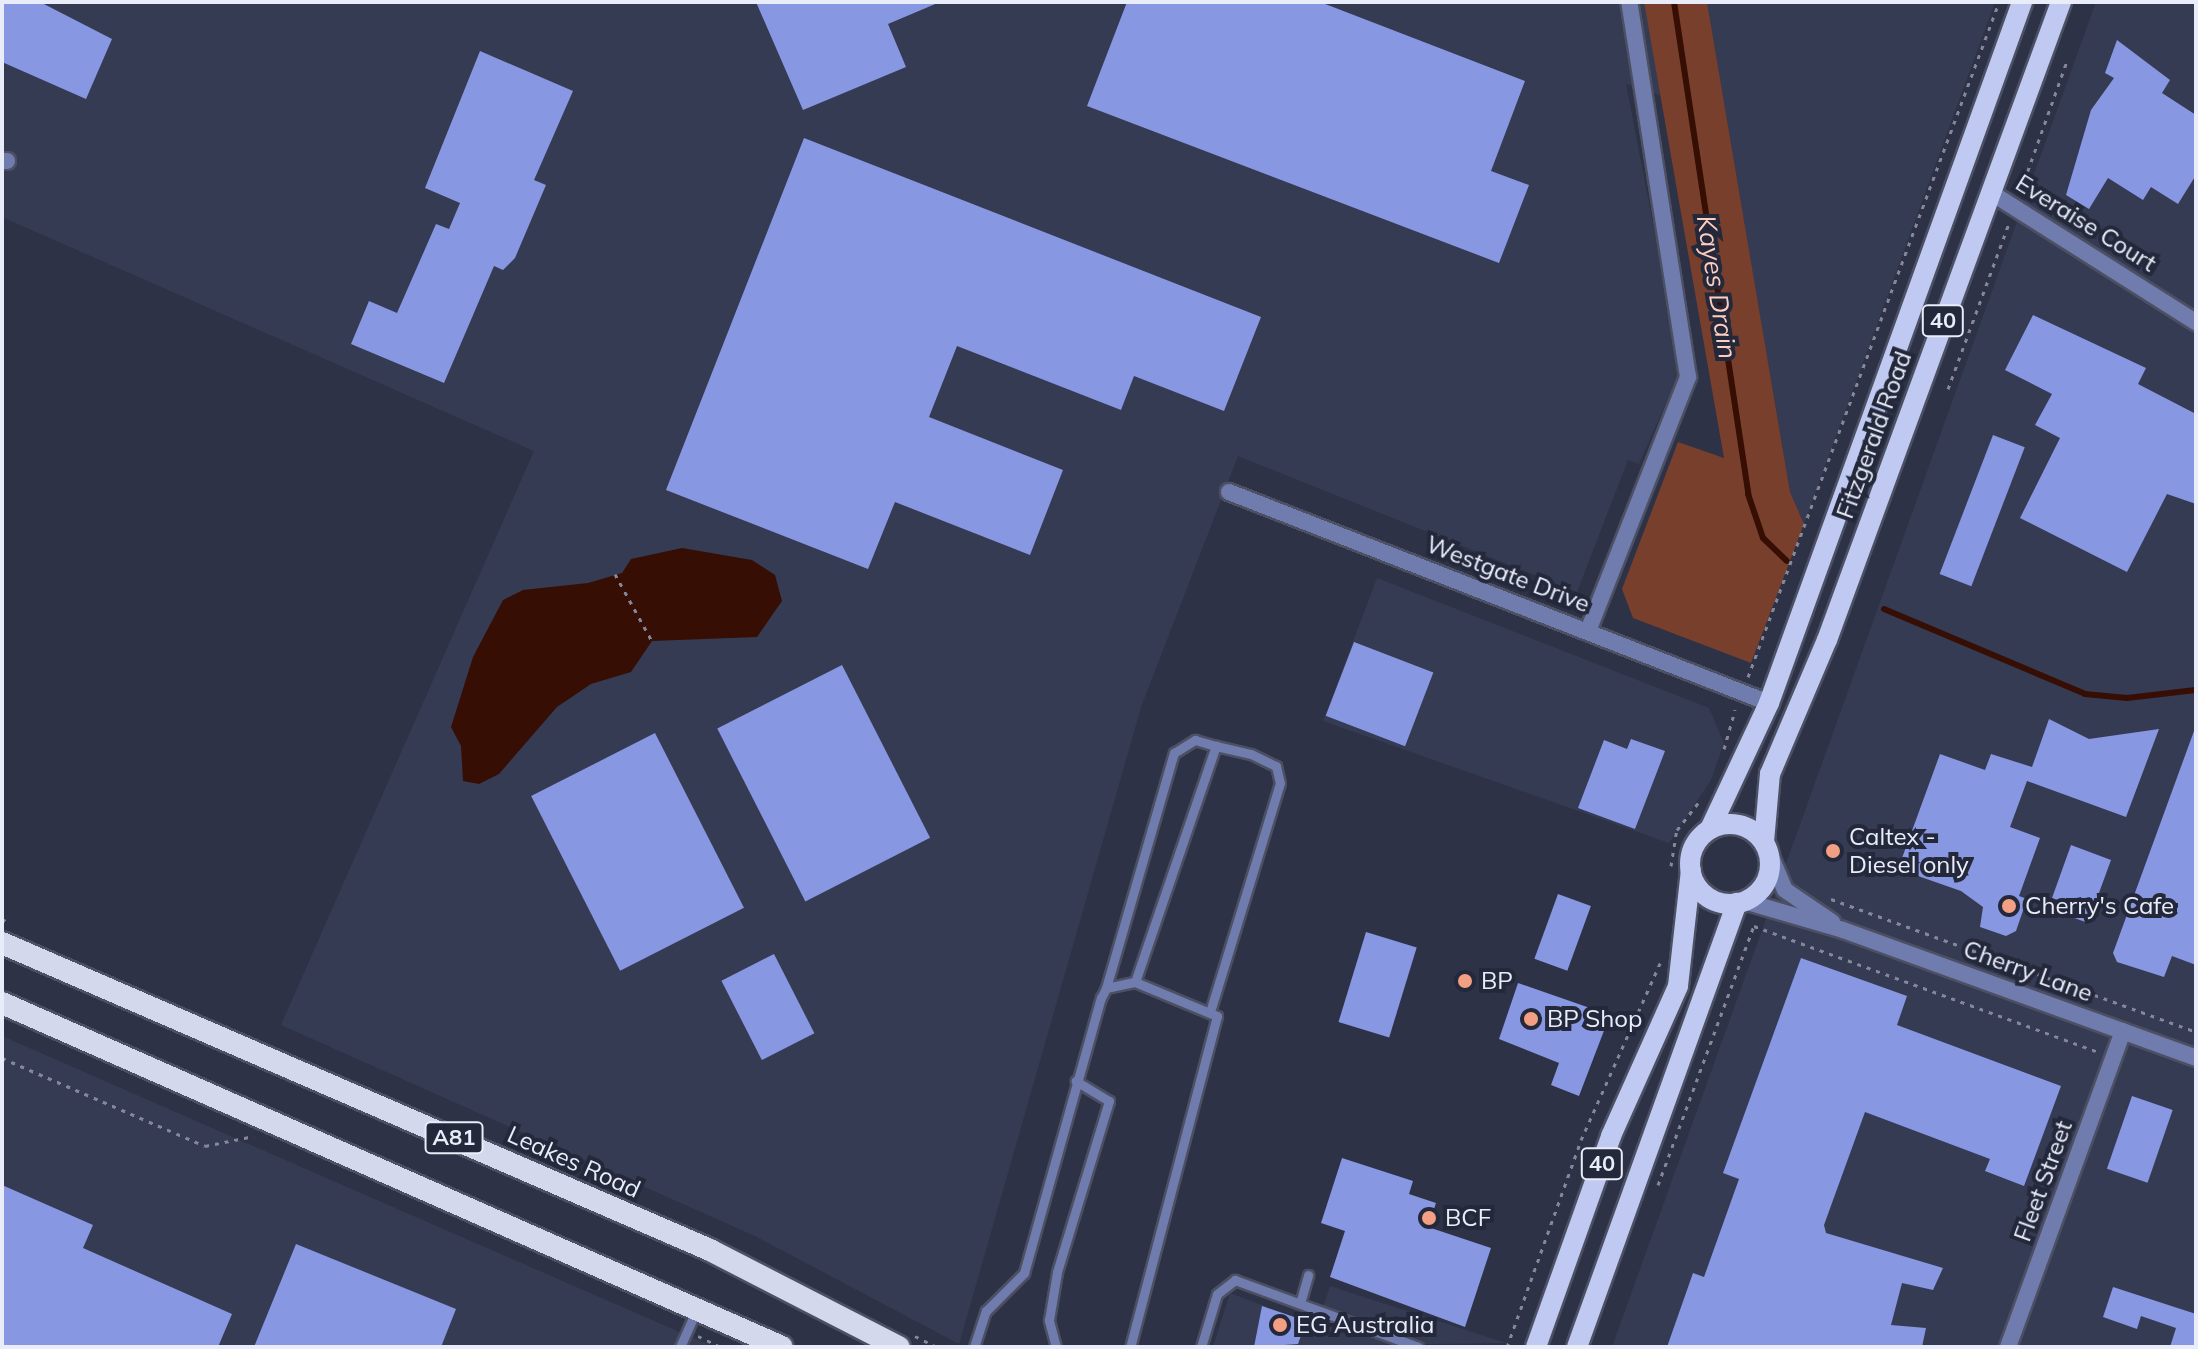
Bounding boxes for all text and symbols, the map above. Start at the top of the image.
street label: Everaise Court [2010,168,2162,278]
water label: Kayes Drain [1690,213,1744,361]
road number: 40 [1921,303,1965,339]
street label: Fitzgerald Road [1830,348,1918,522]
street label: Westgate Drive [1422,530,1594,618]
place label: Caltex - Diesel only [1849,823,1969,879]
marker: Caltex - Diesel only [1824,842,1842,860]
place label: Cherry's Cafe [2025,892,2174,920]
marker: Cherry's Cafe [2000,897,2018,915]
street label: Cherry Lane [1960,934,2096,1008]
place label: BP [1481,967,1513,995]
marker: BP [1456,972,1474,990]
place label: BP Shop [1547,1005,1642,1033]
marker: BP Shop [1522,1010,1540,1028]
street label: Fleet Street [2008,1117,2078,1245]
road number: A81 [424,1120,484,1156]
street label: Leakes Road [503,1120,645,1204]
road number: 40 [1580,1146,1624,1182]
place label: BCF [1445,1204,1491,1232]
marker: BCF [1420,1209,1438,1227]
place label: EG Australia [1296,1311,1434,1339]
marker: EG Australia [1271,1316,1289,1334]

